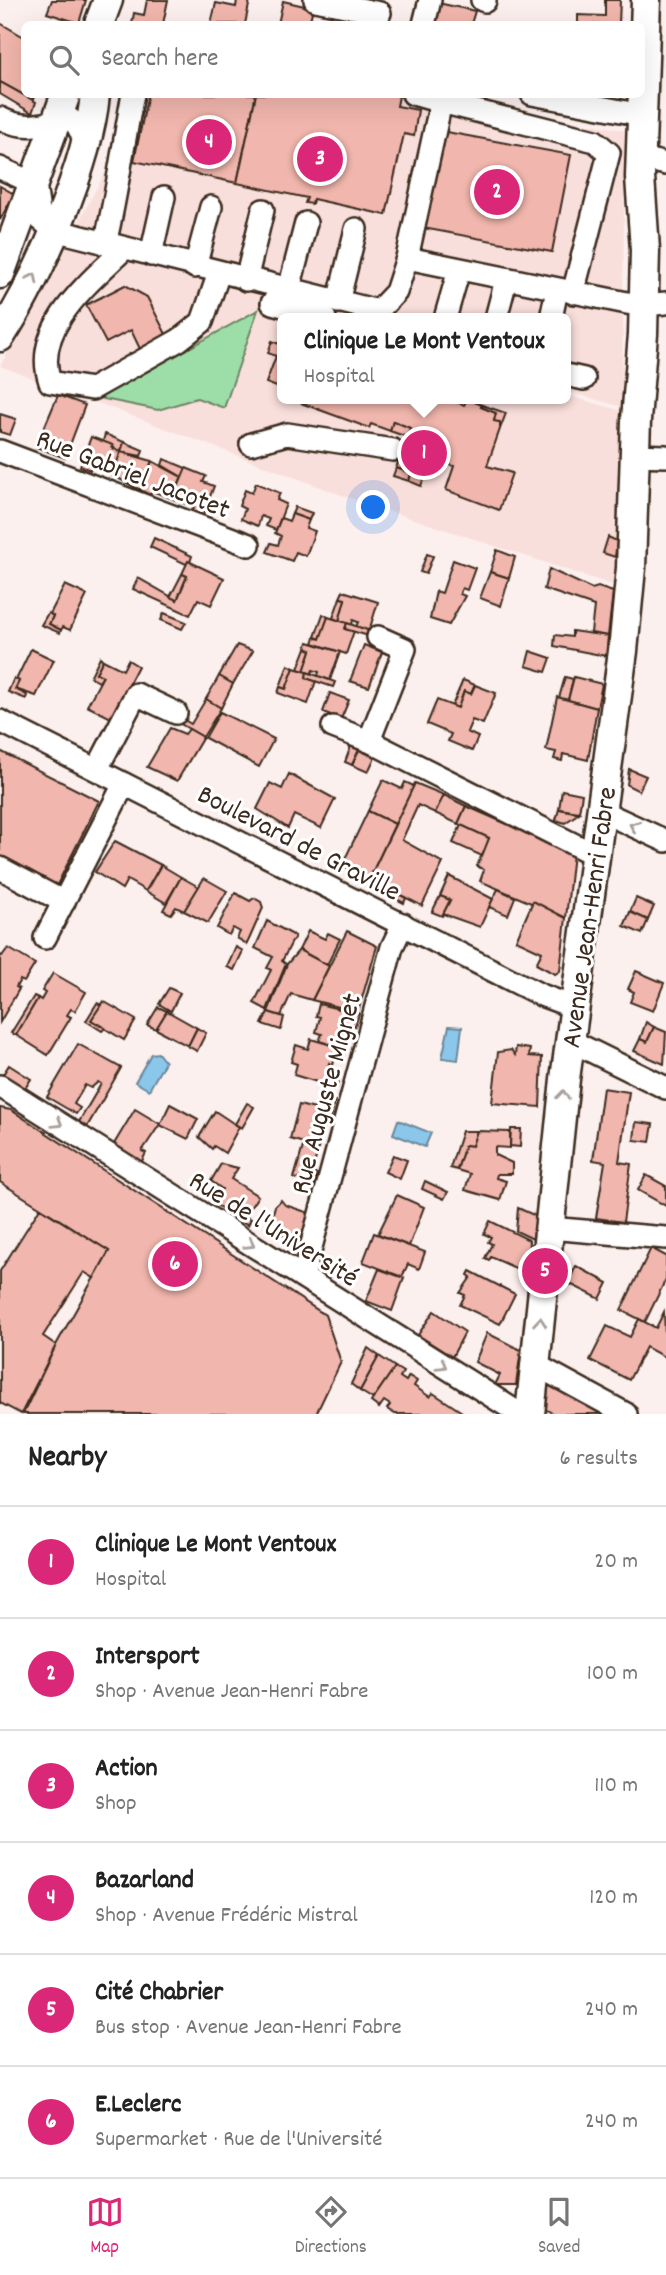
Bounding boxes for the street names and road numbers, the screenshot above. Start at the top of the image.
street label: Rue Gabriel Jacotet [29,421,235,532]
street label: Boulevard de Graville [189,777,406,914]
street label: Avenue Jean-Henri Fabre [554,785,630,1051]
street label: Rue Auguste Mignet [283,989,375,1199]
street label: Rue de l'Université [180,1163,365,1300]

